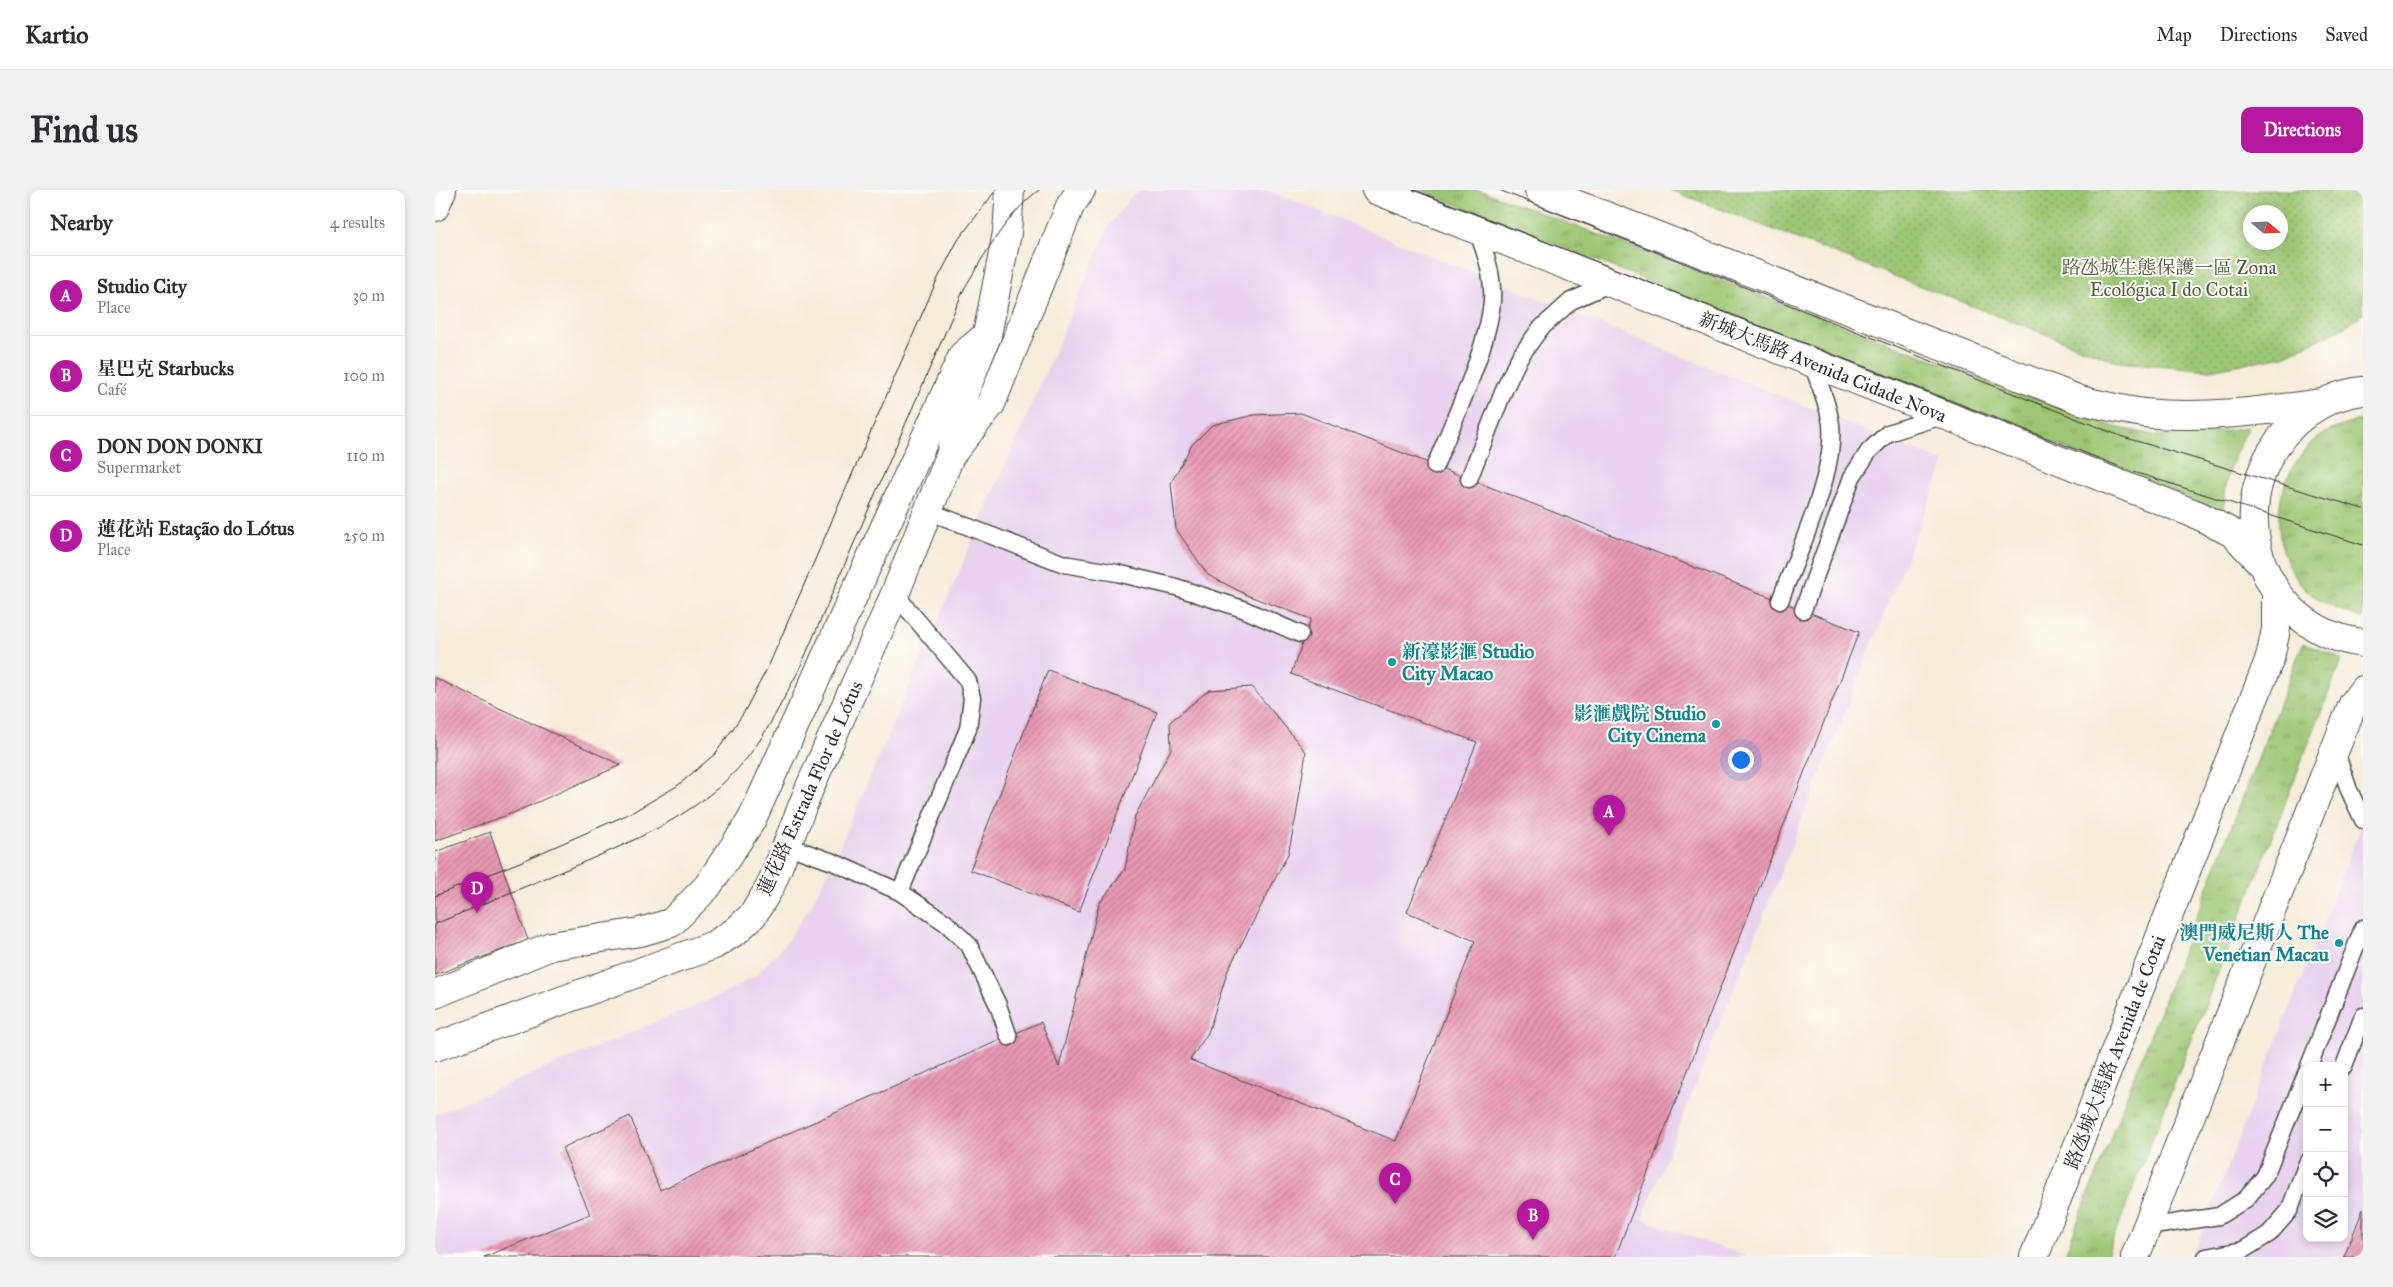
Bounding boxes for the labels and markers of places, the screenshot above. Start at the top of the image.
place label: 新濠影滙 Studio City Macao [1402,640,1535,686]
marker: 新濠影滙 Studio City Macao [1386,656,1398,668]
place label: 影滙戲院 Studio City Cinema [1574,702,1707,748]
marker: 影滙戲院 Studio City Cinema [1710,718,1722,730]
pin: A [1593,795,1625,836]
pin: D [461,872,493,913]
place label: 澳門威尼斯人 The Venetian Macau [2179,921,2330,966]
marker: 澳門威尼斯人 The Venetian Macau [2333,937,2345,949]
pin: C [1379,1163,1411,1204]
pin: B [1517,1199,1549,1240]

